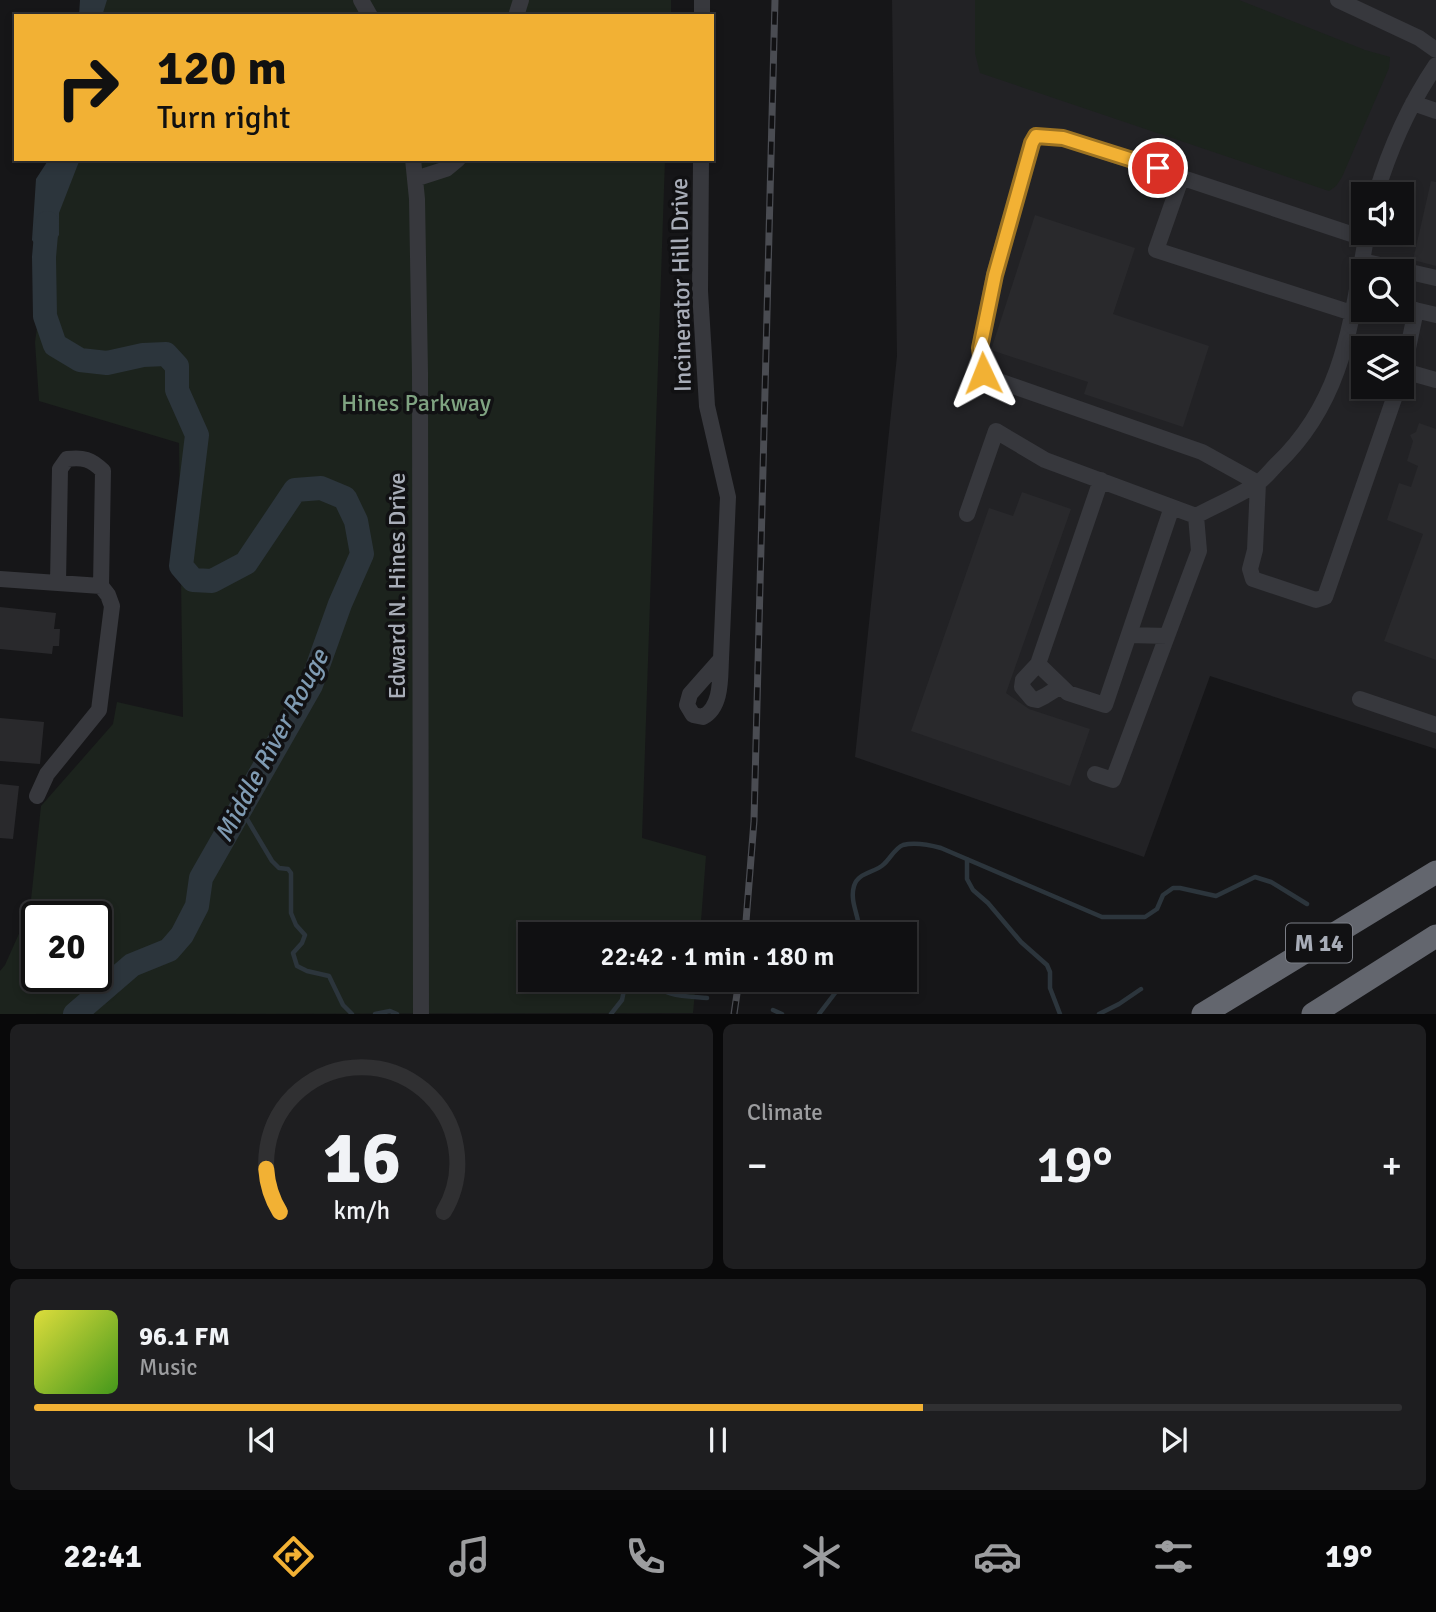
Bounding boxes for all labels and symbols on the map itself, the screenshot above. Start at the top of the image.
pin [1128,138,1188,198]
street label: Incinerator Hill Drive [664,178,698,392]
position arrow [946,336,1020,410]
park label: Hines Parkway [341,388,491,418]
street label: Edward N. Hines Drive [382,472,412,700]
water label: Middle River Rouge [208,642,337,848]
speed limit sign: 20 [21,901,112,992]
road number: M 14 [1286,924,1352,962]

